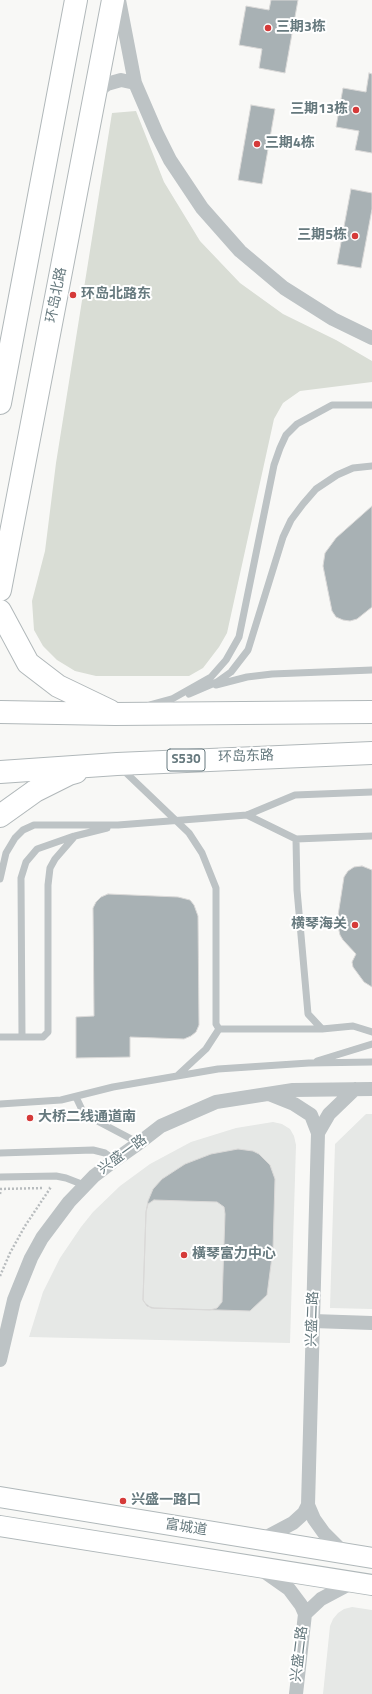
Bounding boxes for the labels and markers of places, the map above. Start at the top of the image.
place label: 三期3栋 [276,20,326,36]
marker: 三期3栋 [263,23,273,33]
place label: 三期13栋 [290,102,348,118]
marker: 三期13栋 [351,105,361,115]
place label: 三期4栋 [265,136,315,152]
marker: 三期4栋 [252,139,262,149]
place label: 三期5栋 [297,228,347,244]
marker: 三期5栋 [350,231,360,241]
place label: 环岛北路东 [81,287,151,303]
marker: 环岛北路东 [68,290,78,300]
place label: 横琴海关 [291,917,347,933]
marker: 横琴海关 [350,920,360,930]
place label: 大桥二线通道南 [38,1110,136,1126]
marker: 大桥二线通道南 [25,1113,35,1123]
place label: 橫琴富力中心 [192,1247,276,1263]
marker: 橫琴富力中心 [179,1250,189,1260]
place label: 兴盛一路口 [131,1493,201,1509]
marker: 兴盛一路口 [118,1496,128,1506]

